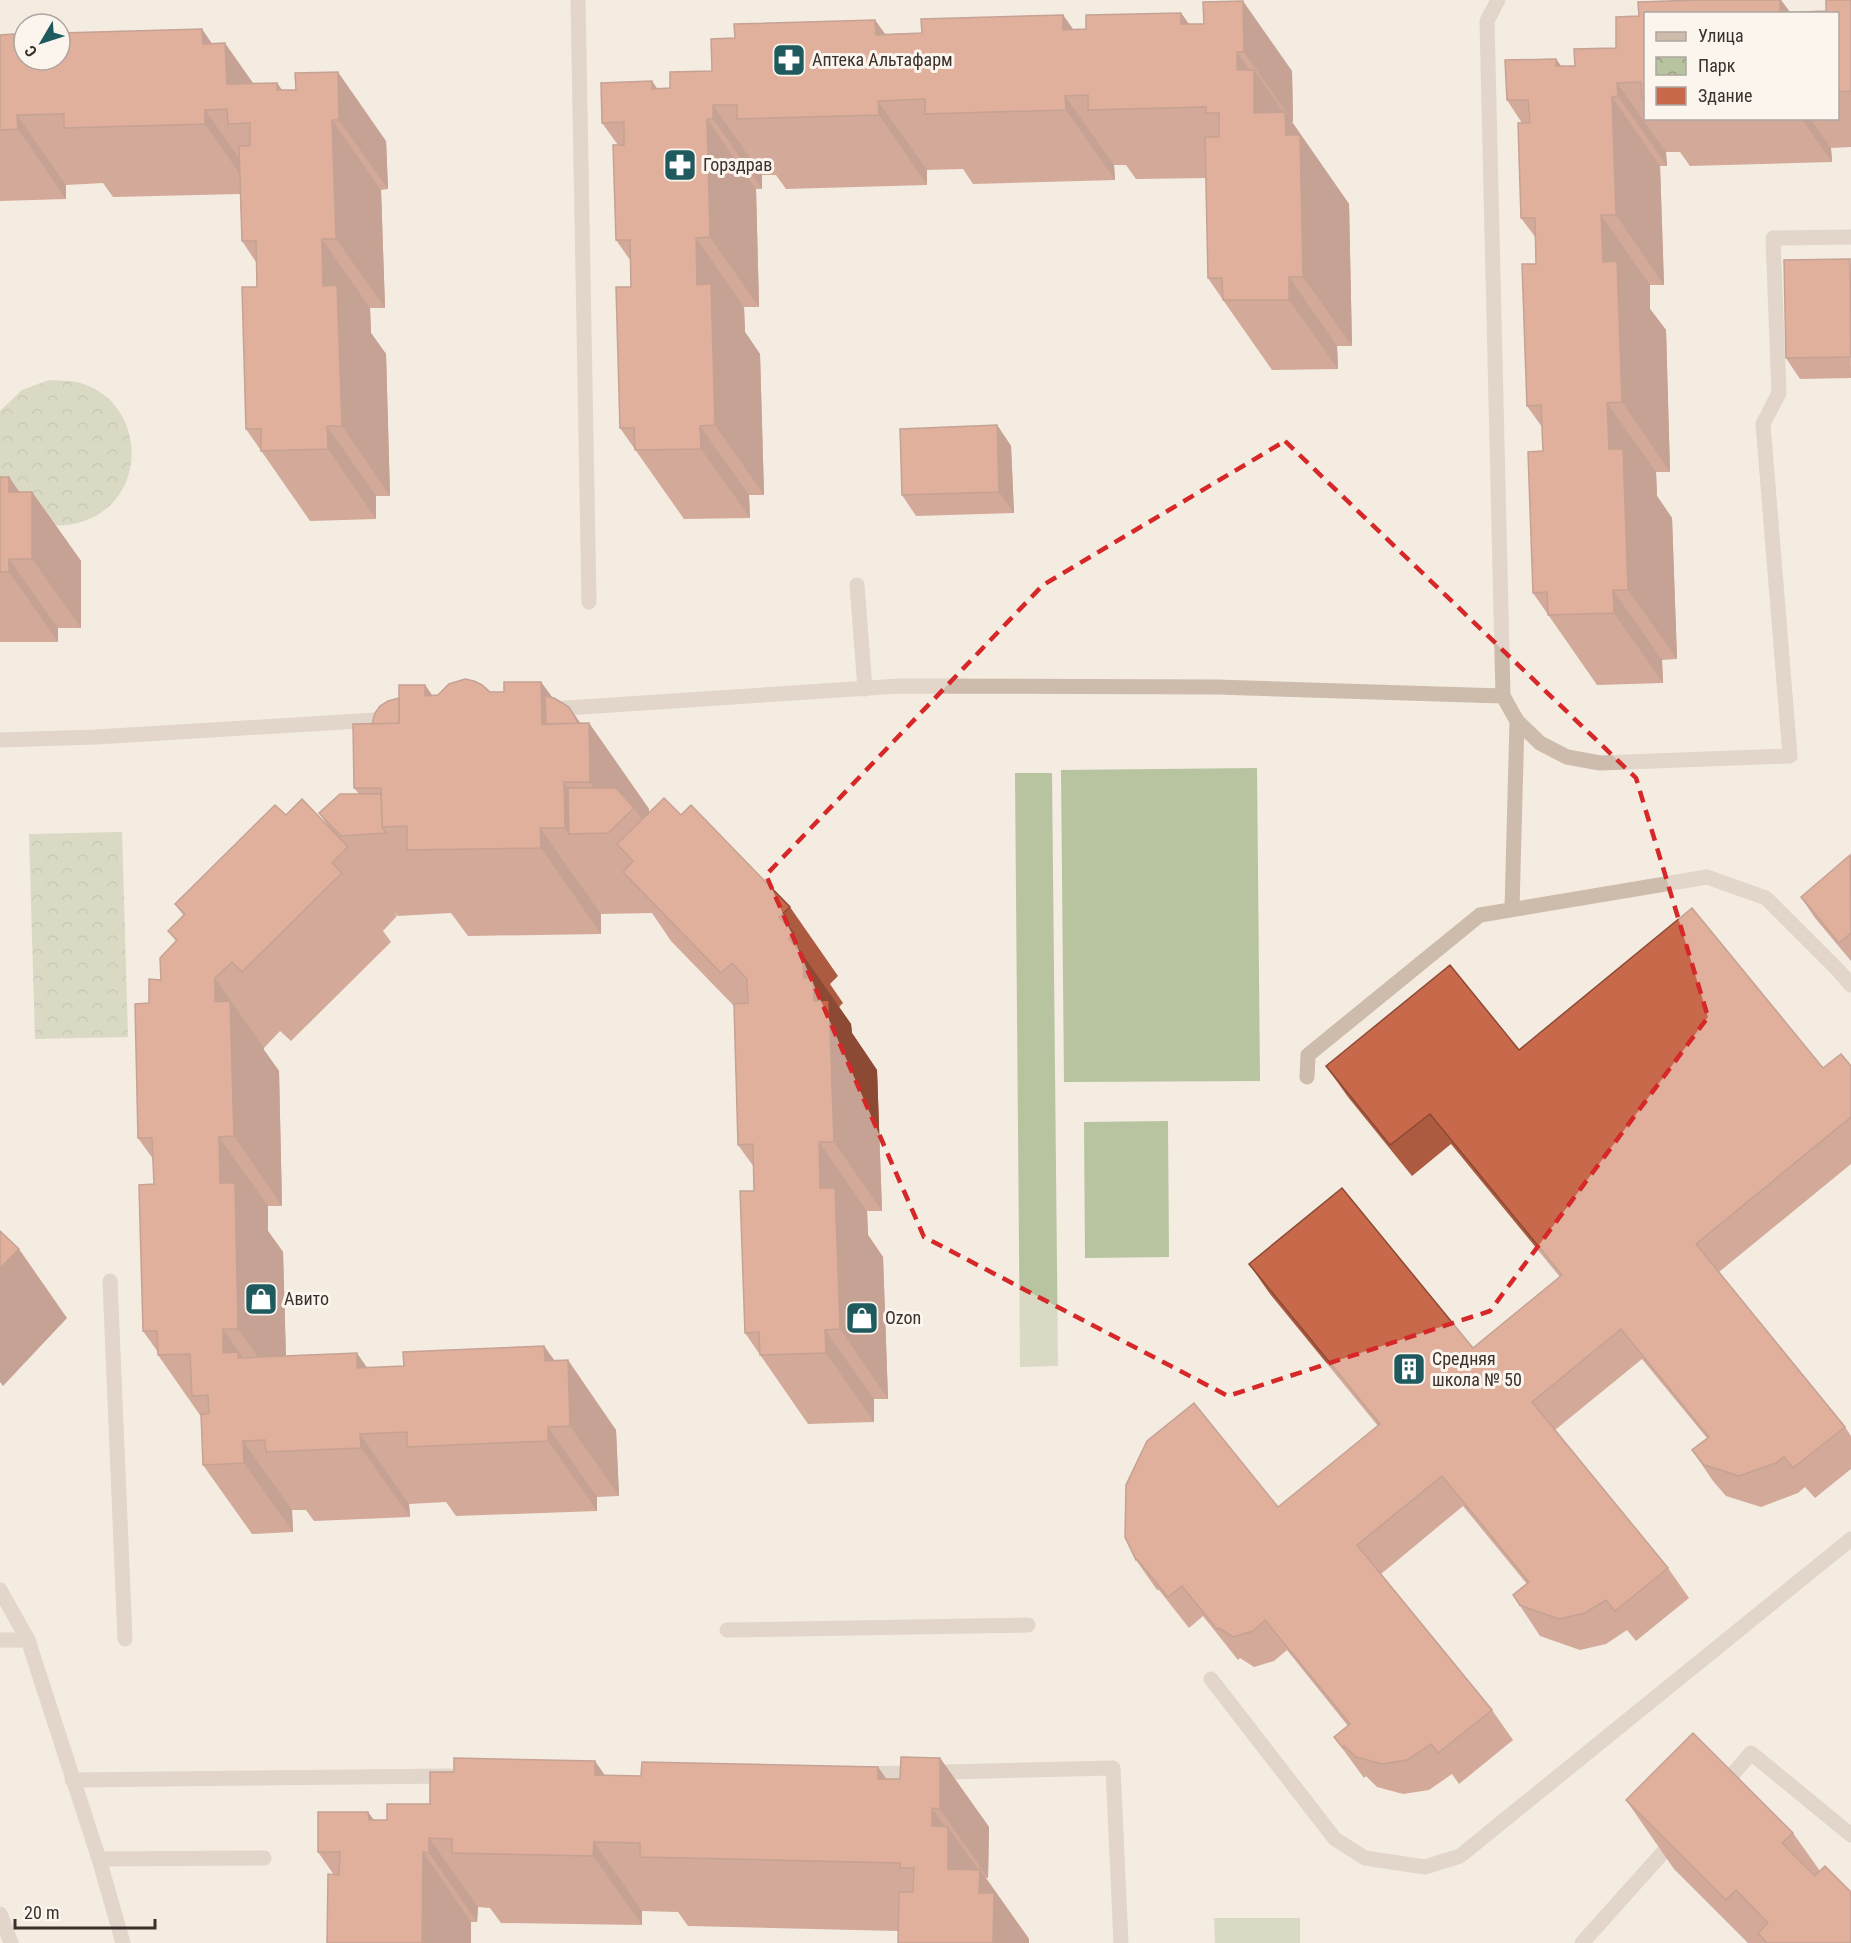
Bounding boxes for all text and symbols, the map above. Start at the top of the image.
north arrow [12,12,72,72]
legend [1644,12,1839,120]
text: Улица [1698,25,1744,46]
text: С [20,42,41,61]
pharmacy icon: Аптека Альтафарм [771,42,807,78]
place label: Аптека Альтафарм [812,49,953,70]
text: Парк [1698,55,1736,76]
text: Здание [1698,85,1752,106]
pharmacy icon: Горздрав [662,147,698,183]
place label: Горздрав [703,154,772,175]
shop icon: Авито [243,1281,279,1317]
place label: Авито [284,1288,329,1309]
shop icon: Ozon [844,1300,880,1336]
place label: Ozon [885,1307,921,1328]
place label: Средняя школа № 50 [1432,1348,1522,1390]
building icon: Средняя школа № 50 [1391,1351,1427,1387]
scale bar [15,1892,154,1930]
text: 20 m [24,1902,59,1923]

